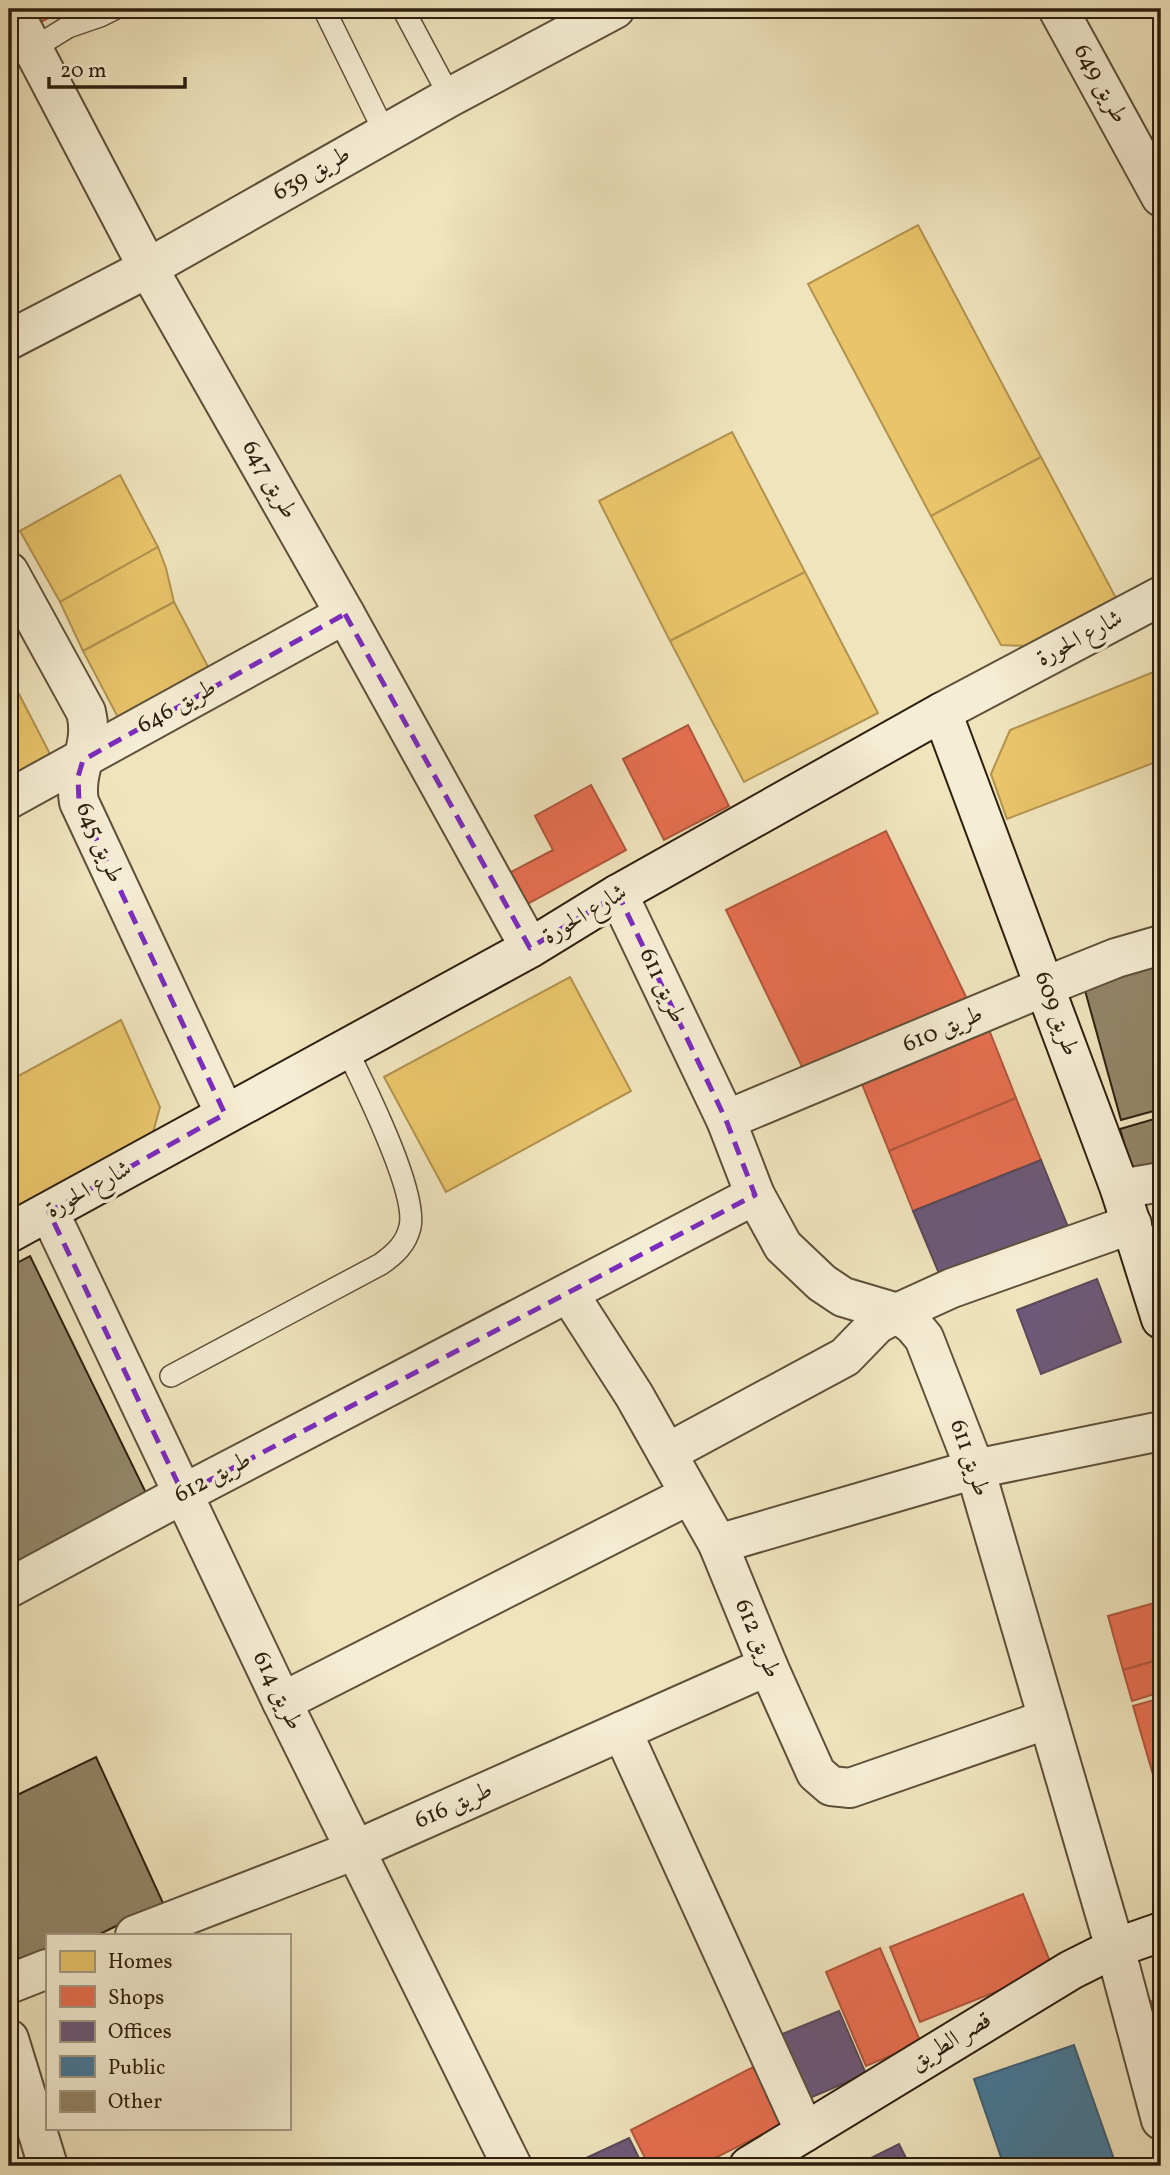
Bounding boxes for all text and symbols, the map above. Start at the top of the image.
street label: طريق 649 [1064,38,1136,130]
scale bar [49,46,186,90]
text: 20 m [60,57,106,86]
street label: طريق 639 [267,138,357,210]
street label: طريق 647 [233,434,305,526]
street label: شارع الحورة [1031,602,1130,677]
street label: طريق 646 [131,671,223,743]
street label: طريق 645 [66,797,132,889]
street label: شارع الحورة [536,876,634,955]
street label: طريق 611 [630,943,694,1029]
street label: طريق 609 [1025,967,1087,1061]
street label: طريق 610 [897,998,989,1062]
street label: شارع الحورة [40,1152,139,1228]
street label: طريق 611 [940,1415,998,1501]
street label: طريق 612 [168,1443,258,1513]
street label: طريق 612 [725,1594,789,1684]
street label: طريق 614 [243,1646,311,1736]
street label: طريق 616 [409,1774,499,1838]
legend [46,1934,290,2130]
text: Homes [108,1948,173,1977]
text: Shops [108,1984,164,2013]
street label: قصر الطريق [904,2004,998,2080]
text: Offices [108,2018,172,2047]
text: Public [108,2054,165,2083]
text: Other [108,2088,162,2117]

